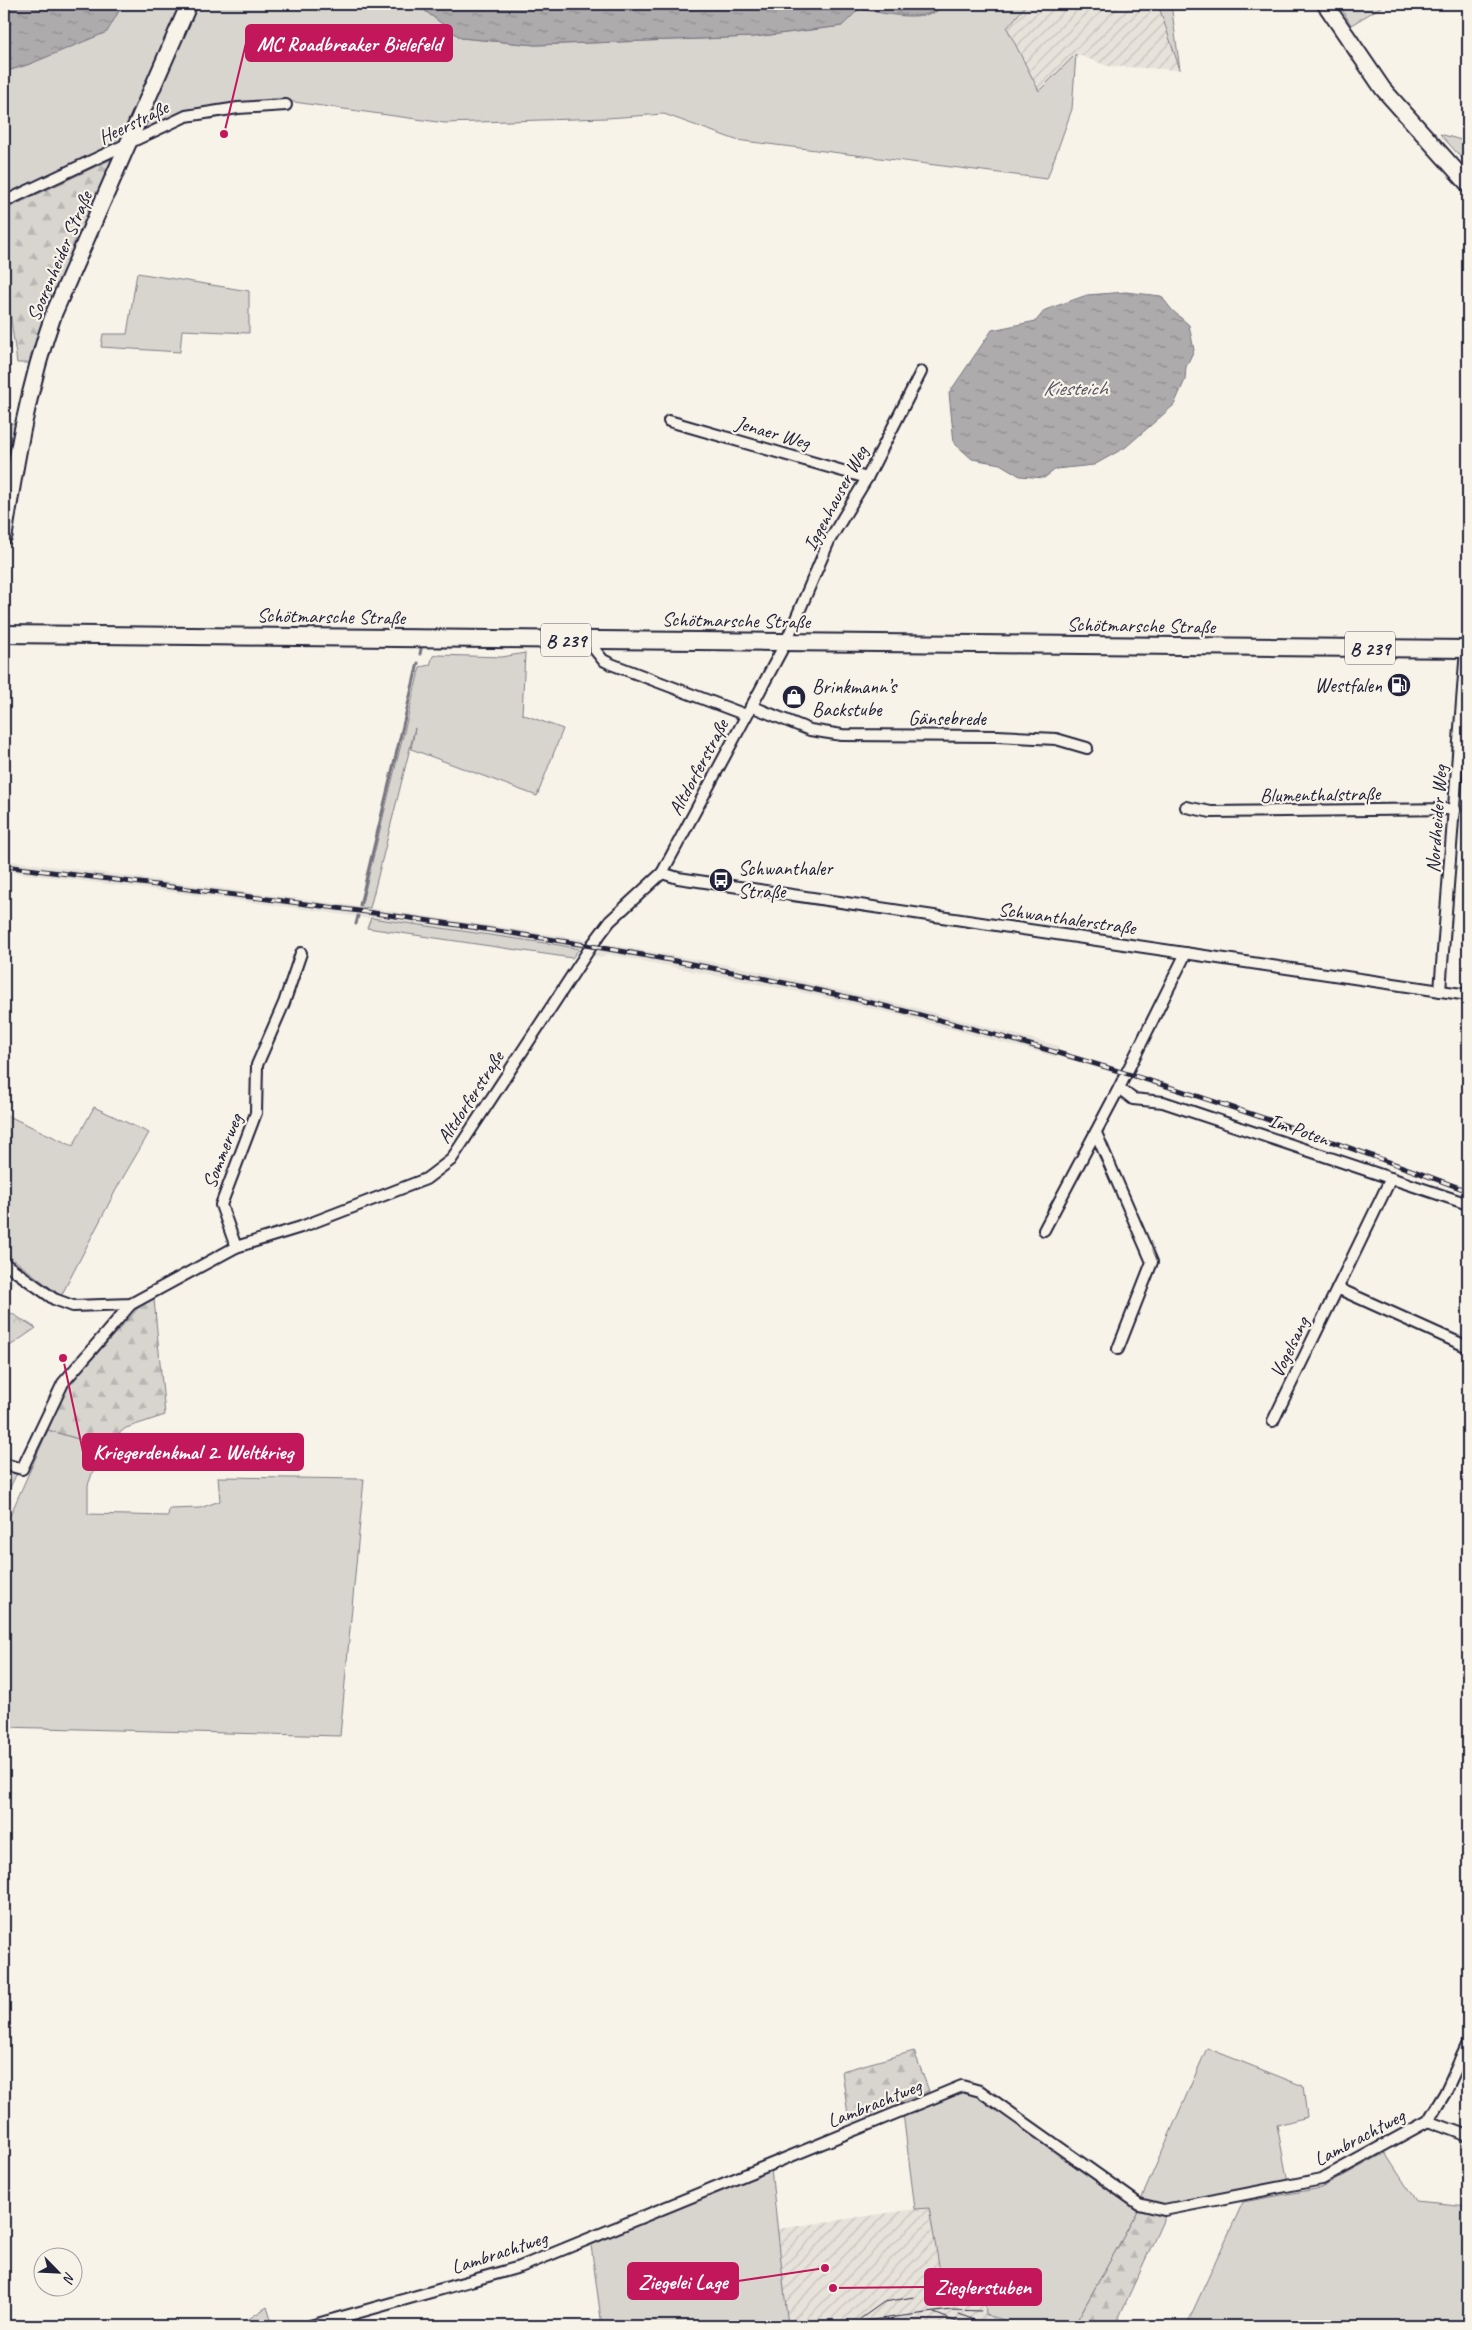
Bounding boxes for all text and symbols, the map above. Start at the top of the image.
callout: MC Roadbreaker Bielefeld [246,25,452,61]
text: MC Roadbreaker Bielefeld [257,31,445,57]
street label: Heerstraße [94,94,174,150]
street label: Soorenheider Straße [21,186,99,325]
water label: Kiesteich [1043,375,1109,401]
street label: Jenaer Weg [732,410,815,456]
street label: Iggenhauser Weg [797,441,874,555]
street label: Schötmarsche Straße [257,603,407,630]
street label: Schötmarsche Straße [662,607,812,634]
street label: Schötmarsche Straße [1067,612,1217,639]
road number: B 239 [541,624,591,656]
road number: B 239 [1345,632,1395,664]
fuel station icon: Westfalen [1386,672,1412,698]
place label: Westfalen [1315,673,1383,698]
place label: Brinkmann’s Backstube [812,674,898,722]
shop icon: Brinkmann’s Backstube [781,684,807,710]
street label: Gänsebrede [908,706,987,731]
street label: Altdorferstraße [663,714,735,819]
street label: Nordheider Weg [1420,762,1453,874]
street label: Blumenthalstraße [1260,781,1382,808]
place label: Schwanthaler Straße [738,856,834,904]
bus stop icon: Schwanthaler Straße [708,867,734,893]
street label: Schwanthalerstraße [997,896,1139,941]
street label: Altdorferstraße [431,1045,510,1148]
street label: Im Poten [1266,1108,1333,1152]
street label: Sommerweg [197,1109,249,1192]
street label: Vogelsang [1264,1311,1316,1382]
callout: Kriegerdenkmal 2. Weltkrieg [83,1434,303,1470]
text: Kriegerdenkmal 2. Weltkrieg [93,1439,295,1465]
street label: Lambrachtweg [824,2073,927,2134]
street label: Lambrachtweg [1310,2102,1411,2172]
street label: Lambrachtweg [448,2225,552,2280]
north arrow [32,2248,82,2298]
callout: Ziegelei Lage [628,2263,738,2299]
text: Ziegelei Lage [638,2269,730,2295]
callout: Zieglerstuben [925,2269,1041,2305]
text: N [59,2270,79,2287]
text: Zieglerstuben [935,2274,1032,2300]

